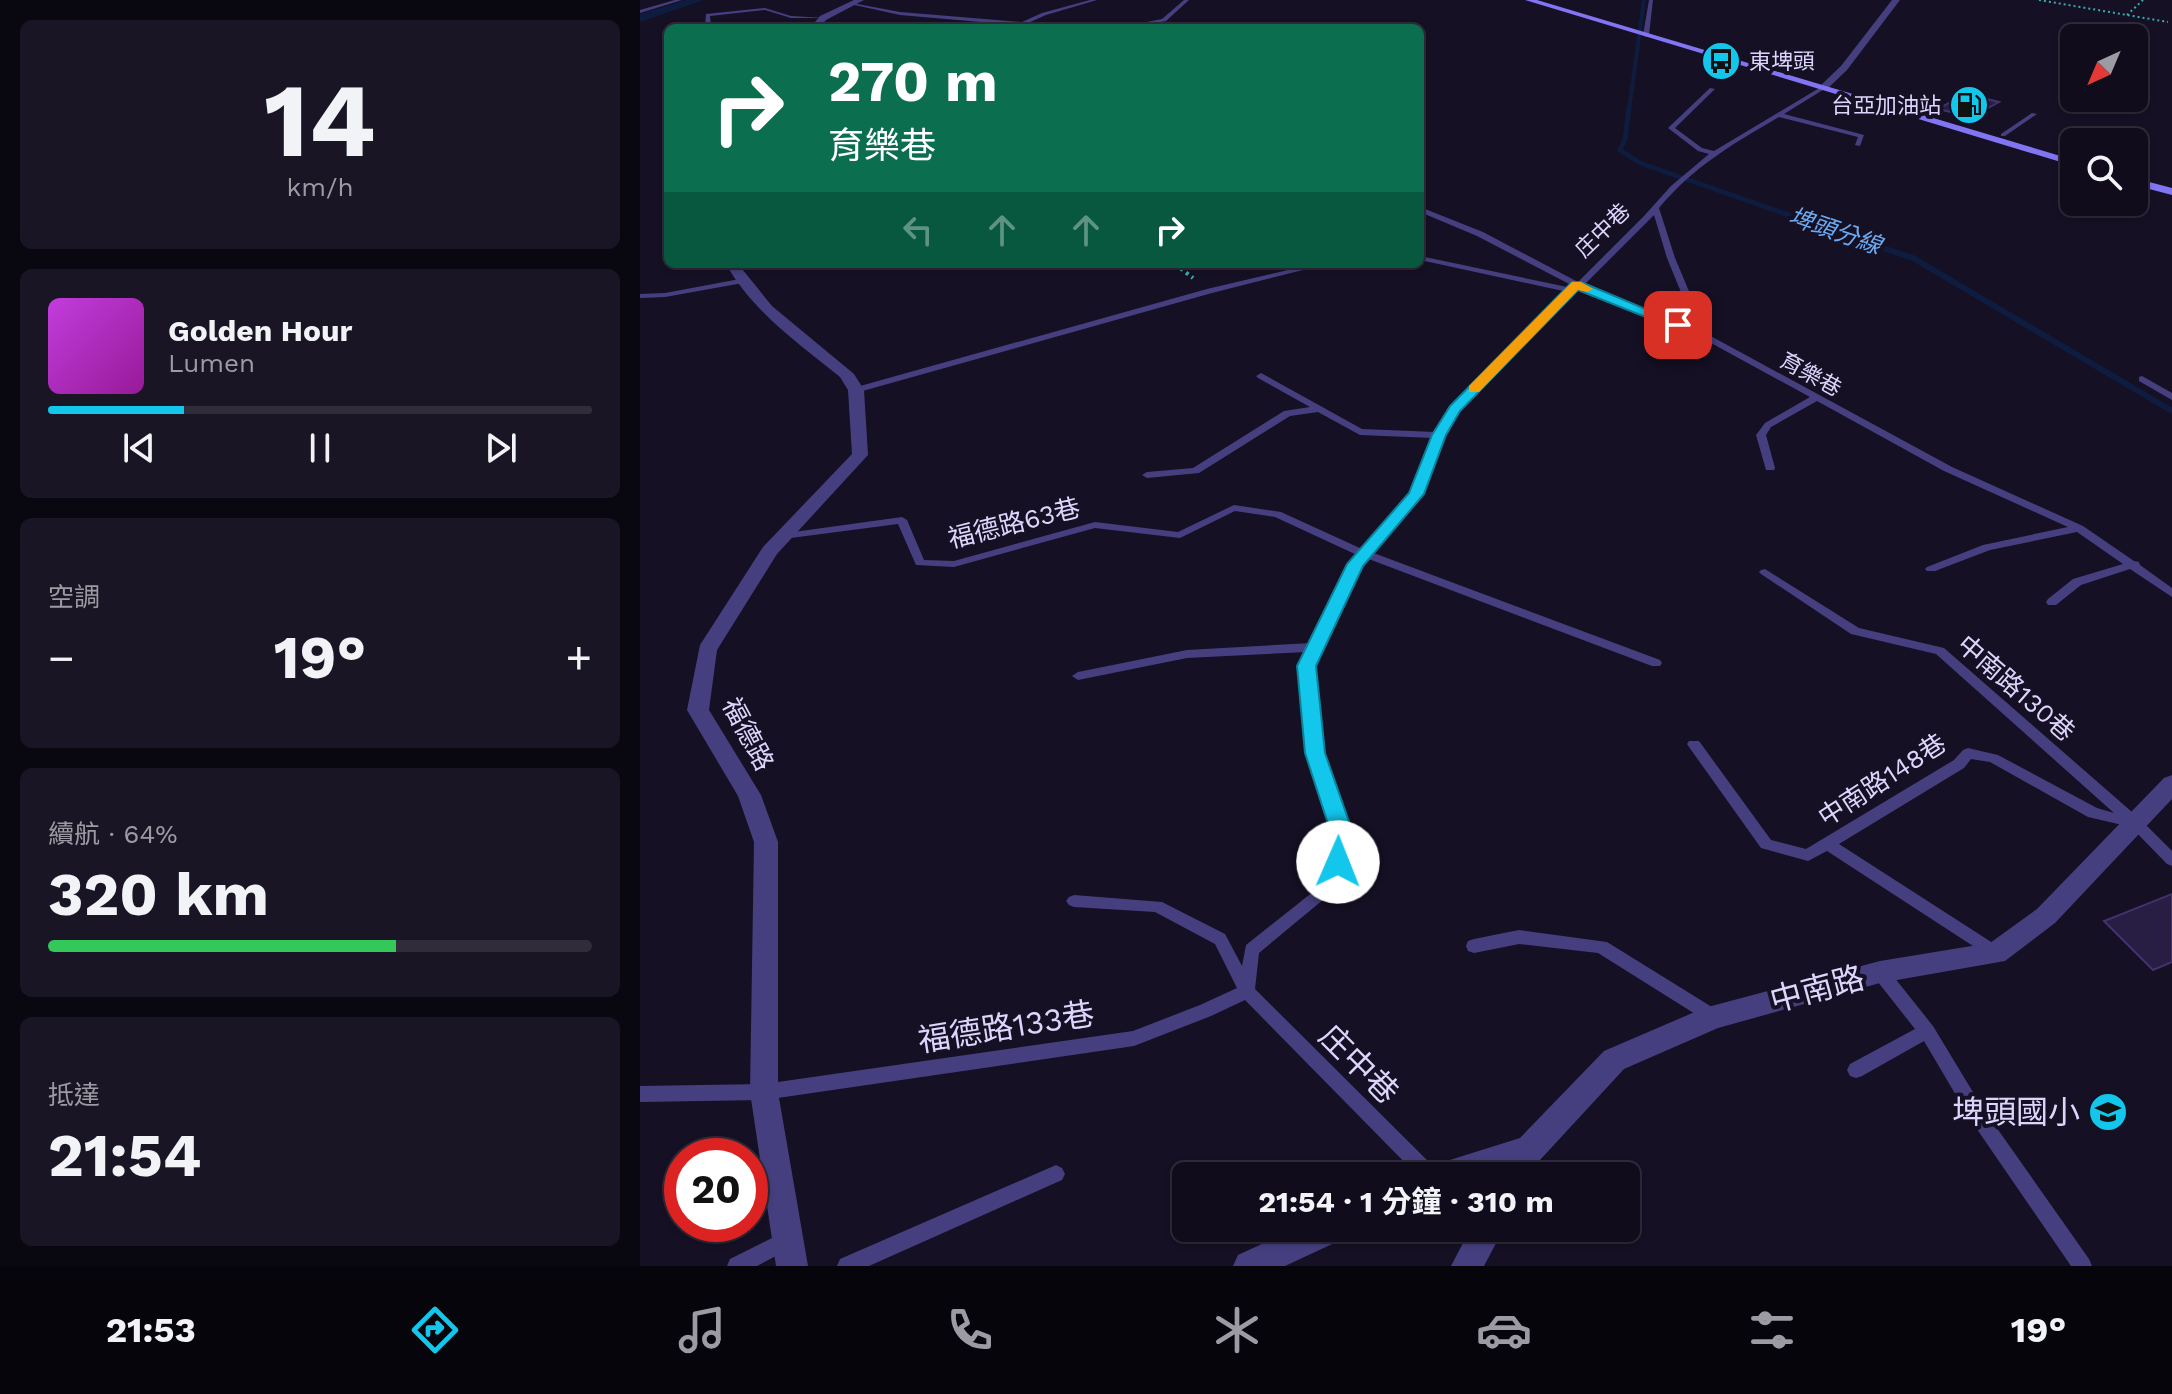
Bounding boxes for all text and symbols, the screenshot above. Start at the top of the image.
north arrow [2060,24,2148,112]
map controls [2060,24,2148,216]
bus stop icon: 東埤頭 [1700,40,1742,82]
text: 270 m [828,49,998,115]
place label: 東埤頭 [1749,49,1815,74]
icon: right [696,56,800,160]
text: 14 [264,59,376,181]
fuel station icon: 台亞加油站 [1948,84,1990,126]
place label: 台亞加油站 [1831,93,1941,118]
text: 育樂巷 [828,125,936,167]
button: search [2060,128,2148,216]
text: km/h [287,172,353,202]
street label: 庄中巷 [1570,198,1635,262]
water label: 埤頭分線 [1785,202,1888,261]
icon: left [896,208,940,252]
icon: ahead [980,208,1024,252]
icon: ahead [1064,208,1108,252]
icon: right [1148,208,1192,252]
pin [1644,291,1712,359]
icon: arrive [1656,303,1700,347]
text: Golden Hour [168,313,352,348]
text: Lumen [168,348,255,378]
street label: 育樂巷 [1776,348,1846,401]
icon: previous [117,426,161,470]
icon: pause [298,426,342,470]
icon: next [479,426,523,470]
street label: 福德路63巷 [945,492,1083,554]
text: 空調 [48,582,100,612]
text: 19° [274,622,366,693]
street label: 中南路130巷 [1951,629,2081,747]
text: − [48,632,75,684]
text: + [565,632,592,684]
street label: 福德路 [716,693,780,775]
street label: 中南路148巷 [1813,728,1951,832]
text: 續航 · 64% [48,819,178,849]
position arrow [1296,820,1380,904]
text: 320 km [48,859,269,930]
street label: 中南路 [1766,958,1868,1020]
street label: 福德路133巷 [915,994,1097,1060]
street label: 庄中巷 [1312,1017,1406,1111]
text: 抵達 [48,1080,100,1110]
school or university icon: 埤頭國小 [2087,1091,2129,1133]
place label: 埤頭國小 [1952,1093,2080,1131]
text: 21:54 [48,1120,201,1191]
speed limit sign: 20 [664,1138,768,1242]
text: 21:54 · 1 分鐘 · 310 m [1258,1184,1554,1219]
icon: directions [407,1302,463,1358]
icon: music [674,1302,730,1358]
icon: phone [942,1302,998,1358]
icon: climate [1209,1302,1265,1358]
icon: car [1476,1302,1532,1358]
icon: filters [1744,1302,1800,1358]
text: 21:53 [106,1309,196,1351]
text: 19° [2011,1309,2066,1351]

